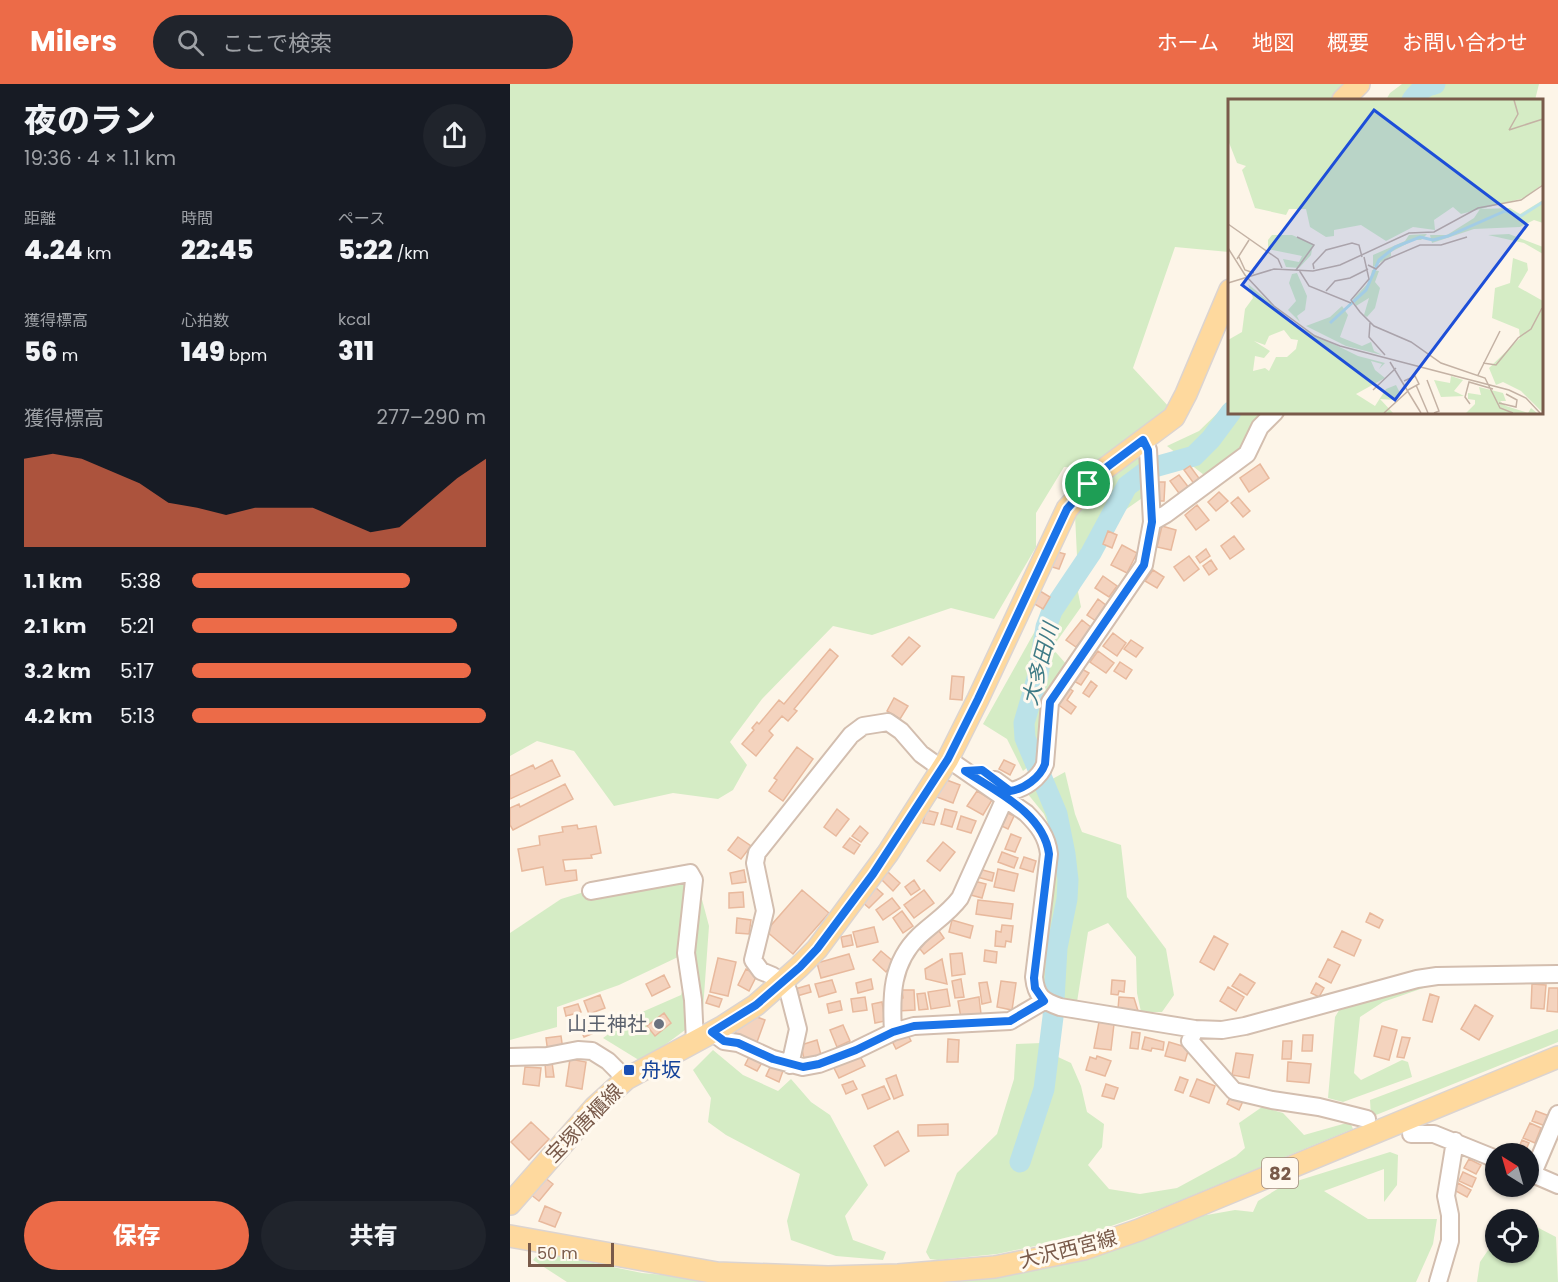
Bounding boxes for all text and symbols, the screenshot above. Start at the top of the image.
search box [153,15,573,69]
text: Milers [30,22,117,61]
icon: search [174,26,207,59]
text: ここで検索 [222,28,332,59]
text: ホーム [1157,28,1219,57]
text: 地図 [1252,28,1294,57]
text: 概要 [1327,28,1369,57]
text: お問い合わせ [1402,28,1528,57]
text: 夜のラン [24,97,156,144]
inset map [1228,99,1543,414]
button: share [423,104,486,167]
text: 19:36 · 4 × 1.1 km [24,144,176,172]
text: 距離 [24,207,56,230]
text: 時間 [181,207,213,230]
text: ペース [338,207,385,230]
text: 4.24 [24,232,83,268]
text: 22:45 [181,232,253,268]
text: 5:22 [338,232,392,268]
text: km [83,242,112,265]
text: /km [392,242,429,265]
text: kcal [338,308,371,331]
text: 獲得標高 [24,309,88,332]
text: 心拍数 [181,309,229,332]
text: 311 [338,333,374,369]
text: 56 [24,334,58,370]
text: 149 [181,334,225,370]
text: m [58,344,78,367]
text: bpm [225,344,267,367]
text: 277–290 m [377,403,486,431]
text: 獲得標高 [24,404,104,432]
pin [1062,458,1113,509]
icon: arrive [1071,467,1104,500]
text: 1.1 km [24,567,82,595]
text: 5:38 [120,567,161,595]
text: 2.1 km [24,612,86,640]
text: 5:21 [120,612,155,640]
water label: 大多田川 [1015,618,1065,708]
text: 3.2 km [24,657,91,685]
text: 5:17 [120,657,154,685]
text: 4.2 km [24,702,92,730]
text: 5:13 [120,702,155,730]
place label: 山王神社 [567,1010,647,1038]
marker: 山王神社 [652,1017,666,1031]
place label: 舟坂 [641,1056,681,1084]
marker: 舟坂 [622,1063,636,1077]
street label: 宝塚唐櫃線 [539,1077,629,1169]
north arrow [1485,1143,1539,1197]
map controls [1485,1143,1539,1263]
road number: 82 [1262,1158,1298,1188]
button: 保存 [24,1201,249,1270]
button: 共有 [261,1201,486,1270]
button: locate [1485,1209,1539,1263]
street label: 大沢西宮線 [1016,1223,1120,1275]
scale bar [528,1240,614,1268]
text: 50 m [537,1242,578,1265]

